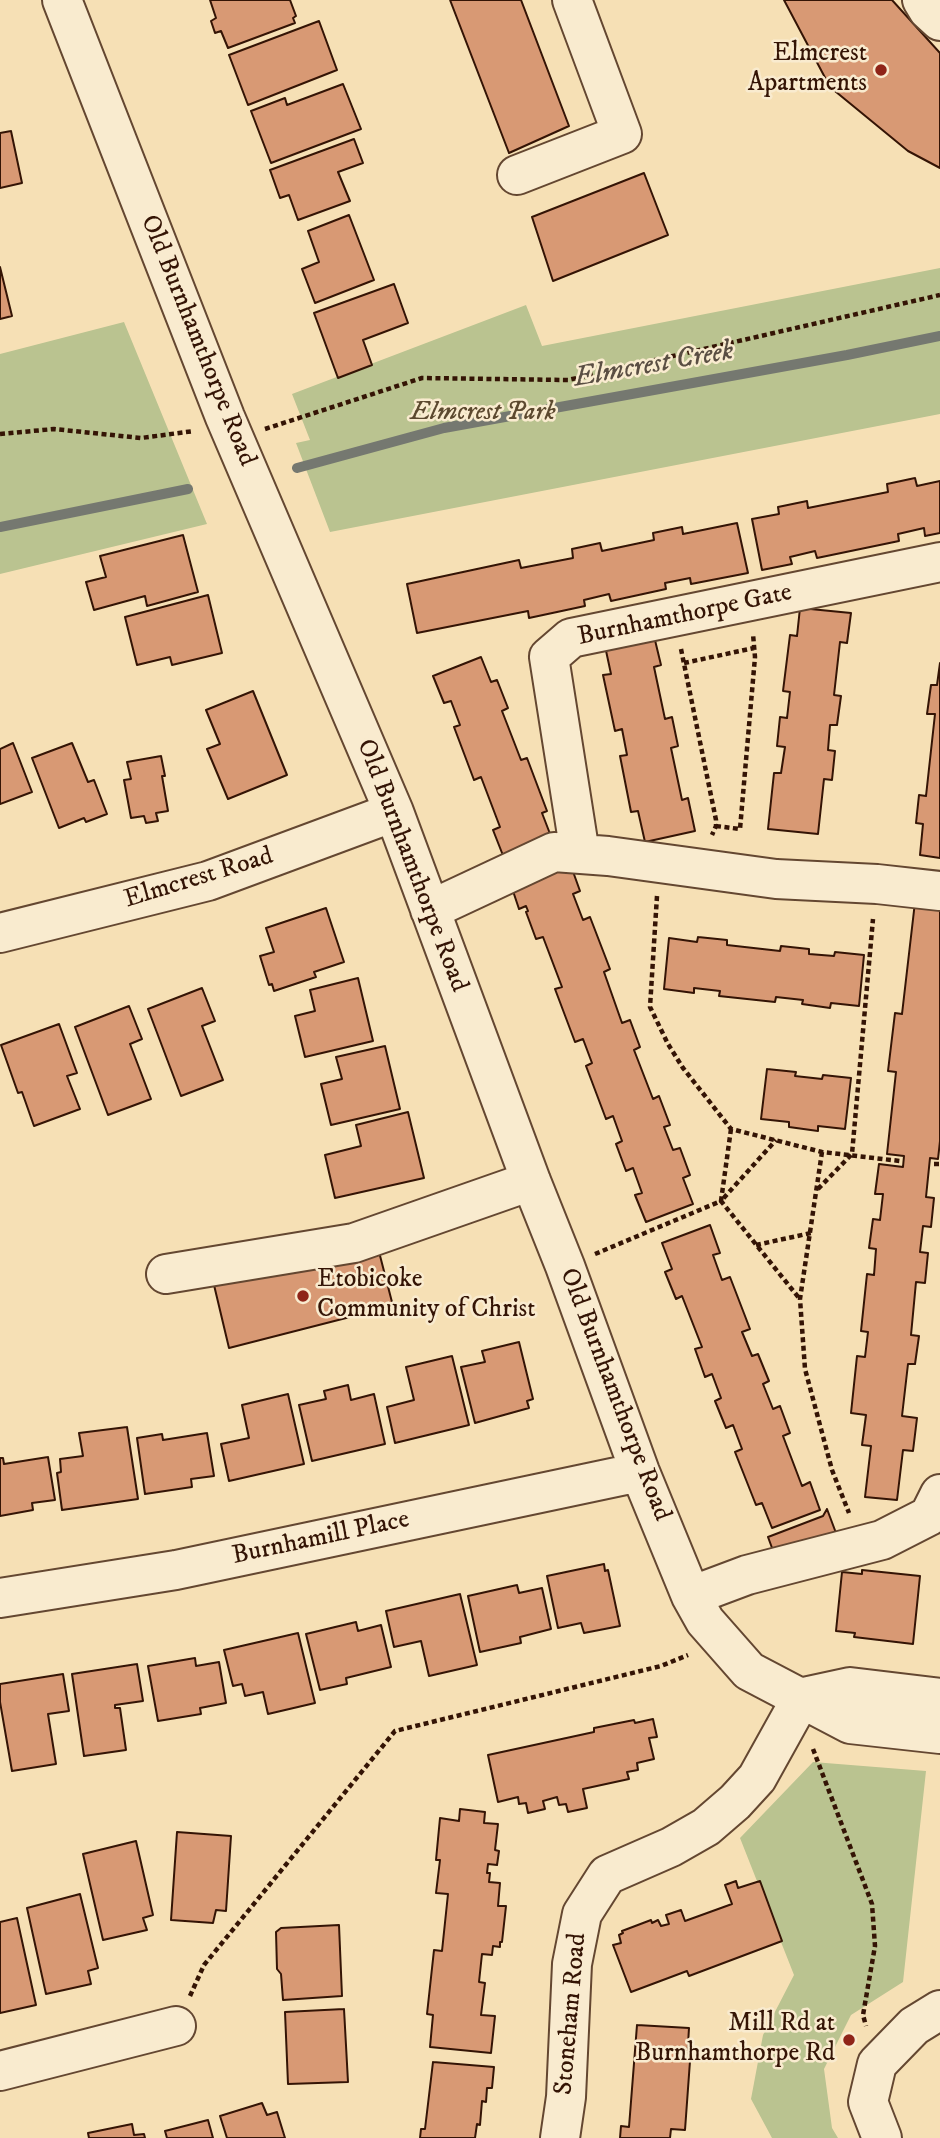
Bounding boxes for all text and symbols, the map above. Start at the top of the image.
place label: Elmcrest Apartments [748,39,867,100]
marker: Elmcrest Apartments [873,62,889,78]
street label: Old Burnhamthorpe Road [132,211,262,471]
water label: Elmcrest Creek [572,335,736,397]
park label: Elmcrest Park [410,398,556,430]
street label: Burnhamthorpe Gate [575,578,795,654]
street label: Old Burnhamthorpe Road [348,735,474,997]
street label: Elmcrest Road [121,842,277,916]
street label: Old Burnhamthorpe Road [551,1264,677,1526]
place label: Etobicoke Community of Christ [317,1265,536,1326]
marker: Etobicoke Community of Christ [295,1288,311,1304]
street label: Burnhamill Place [230,1505,412,1573]
street label: Stoneham Road [549,1932,595,2096]
place label: Mill Rd at Burnhamthorpe Rd [635,2009,835,2070]
marker: Mill Rd at Burnhamthorpe Rd [841,2032,857,2048]

